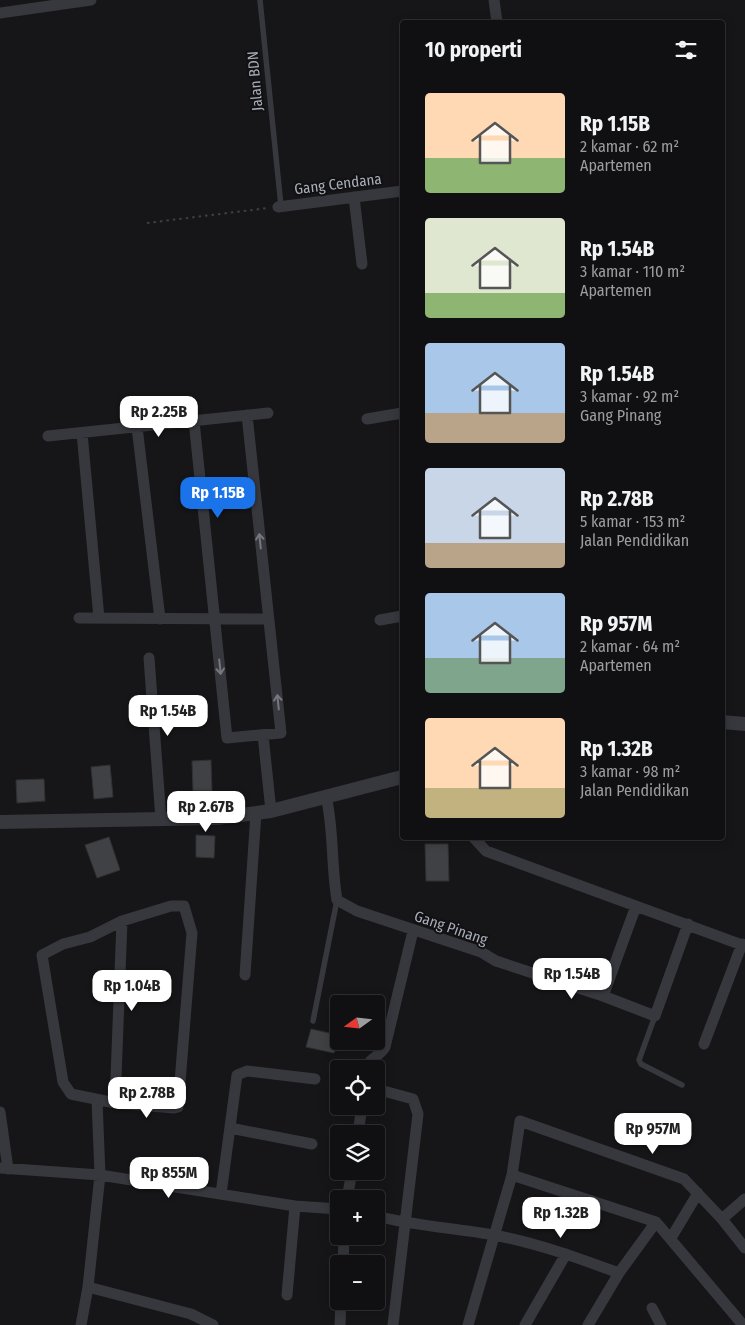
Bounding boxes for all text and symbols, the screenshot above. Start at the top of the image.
icon: filters [672,36,700,64]
text: 10 properti [425,37,522,63]
street label: Jalan BDN [243,50,267,112]
text: Rp 1.15B [580,111,650,137]
icon: home [465,113,525,173]
text: 2 kamar · 62 m² [580,137,679,156]
text: Apartemen [580,156,652,175]
street label: Gang Cendana [293,170,383,198]
text: Rp 1.54B [580,236,654,262]
icon: home [465,238,525,298]
text: 3 kamar · 110 m² [580,262,685,281]
text: Apartemen [580,281,652,300]
text: Rp 1.54B [580,361,654,387]
icon: home [465,363,525,423]
text: 3 kamar · 92 m² [580,387,679,406]
pin: Rp 2.25B [107,396,211,438]
text: Rp 2.25B [131,402,187,421]
text: Gang Pinang [580,406,661,425]
pin: Rp 1.15B [166,476,270,519]
text: Rp 1.15B [191,483,245,502]
text: Rp 2.78B [580,486,654,512]
icon: home [465,488,525,548]
text: 5 kamar · 153 m² [580,512,685,531]
text: Jalan Pendidikan [580,531,689,550]
one-way arrow [255,533,265,549]
text: Rp 957M [580,611,652,637]
icon: home [465,613,525,673]
text: 2 kamar · 64 m² [580,637,680,656]
text: Apartemen [580,656,652,675]
one-way arrow [215,659,224,675]
pin: Rp 1.54B [116,694,220,737]
one-way arrow [273,694,283,710]
text: Rp 1.54B [140,701,196,720]
text: Rp 1.32B [580,736,653,762]
icon: home [465,738,525,798]
text: 3 kamar · 98 m² [580,762,680,781]
text: Jalan Pendidikan [580,781,689,800]
pin: Rp 2.67B [154,790,258,833]
text: Rp 2.67B [178,797,234,816]
street label: Gang Pinang [412,907,490,949]
pin: Rp 1.54B [520,958,624,1000]
text: Rp 1.54B [544,964,600,983]
pin: Rp 1.04B [80,970,184,1012]
text: Rp 1.04B [103,976,161,995]
north arrow [330,995,385,1050]
map controls [330,995,385,1310]
button: locate [330,1060,385,1115]
pin: Rp 2.78B [95,1076,199,1119]
text: Rp 2.78B [119,1083,175,1102]
pin: Rp 957M [607,1112,699,1155]
text: Rp 957M [625,1119,681,1138]
button: layers [330,1125,385,1180]
pin: Rp 855M [123,1156,215,1199]
text: Rp 855M [141,1163,197,1182]
button: + [330,1190,385,1245]
pin: Rp 1.32B [509,1196,613,1239]
text: Rp 1.32B [533,1203,589,1222]
button: − [330,1255,385,1310]

